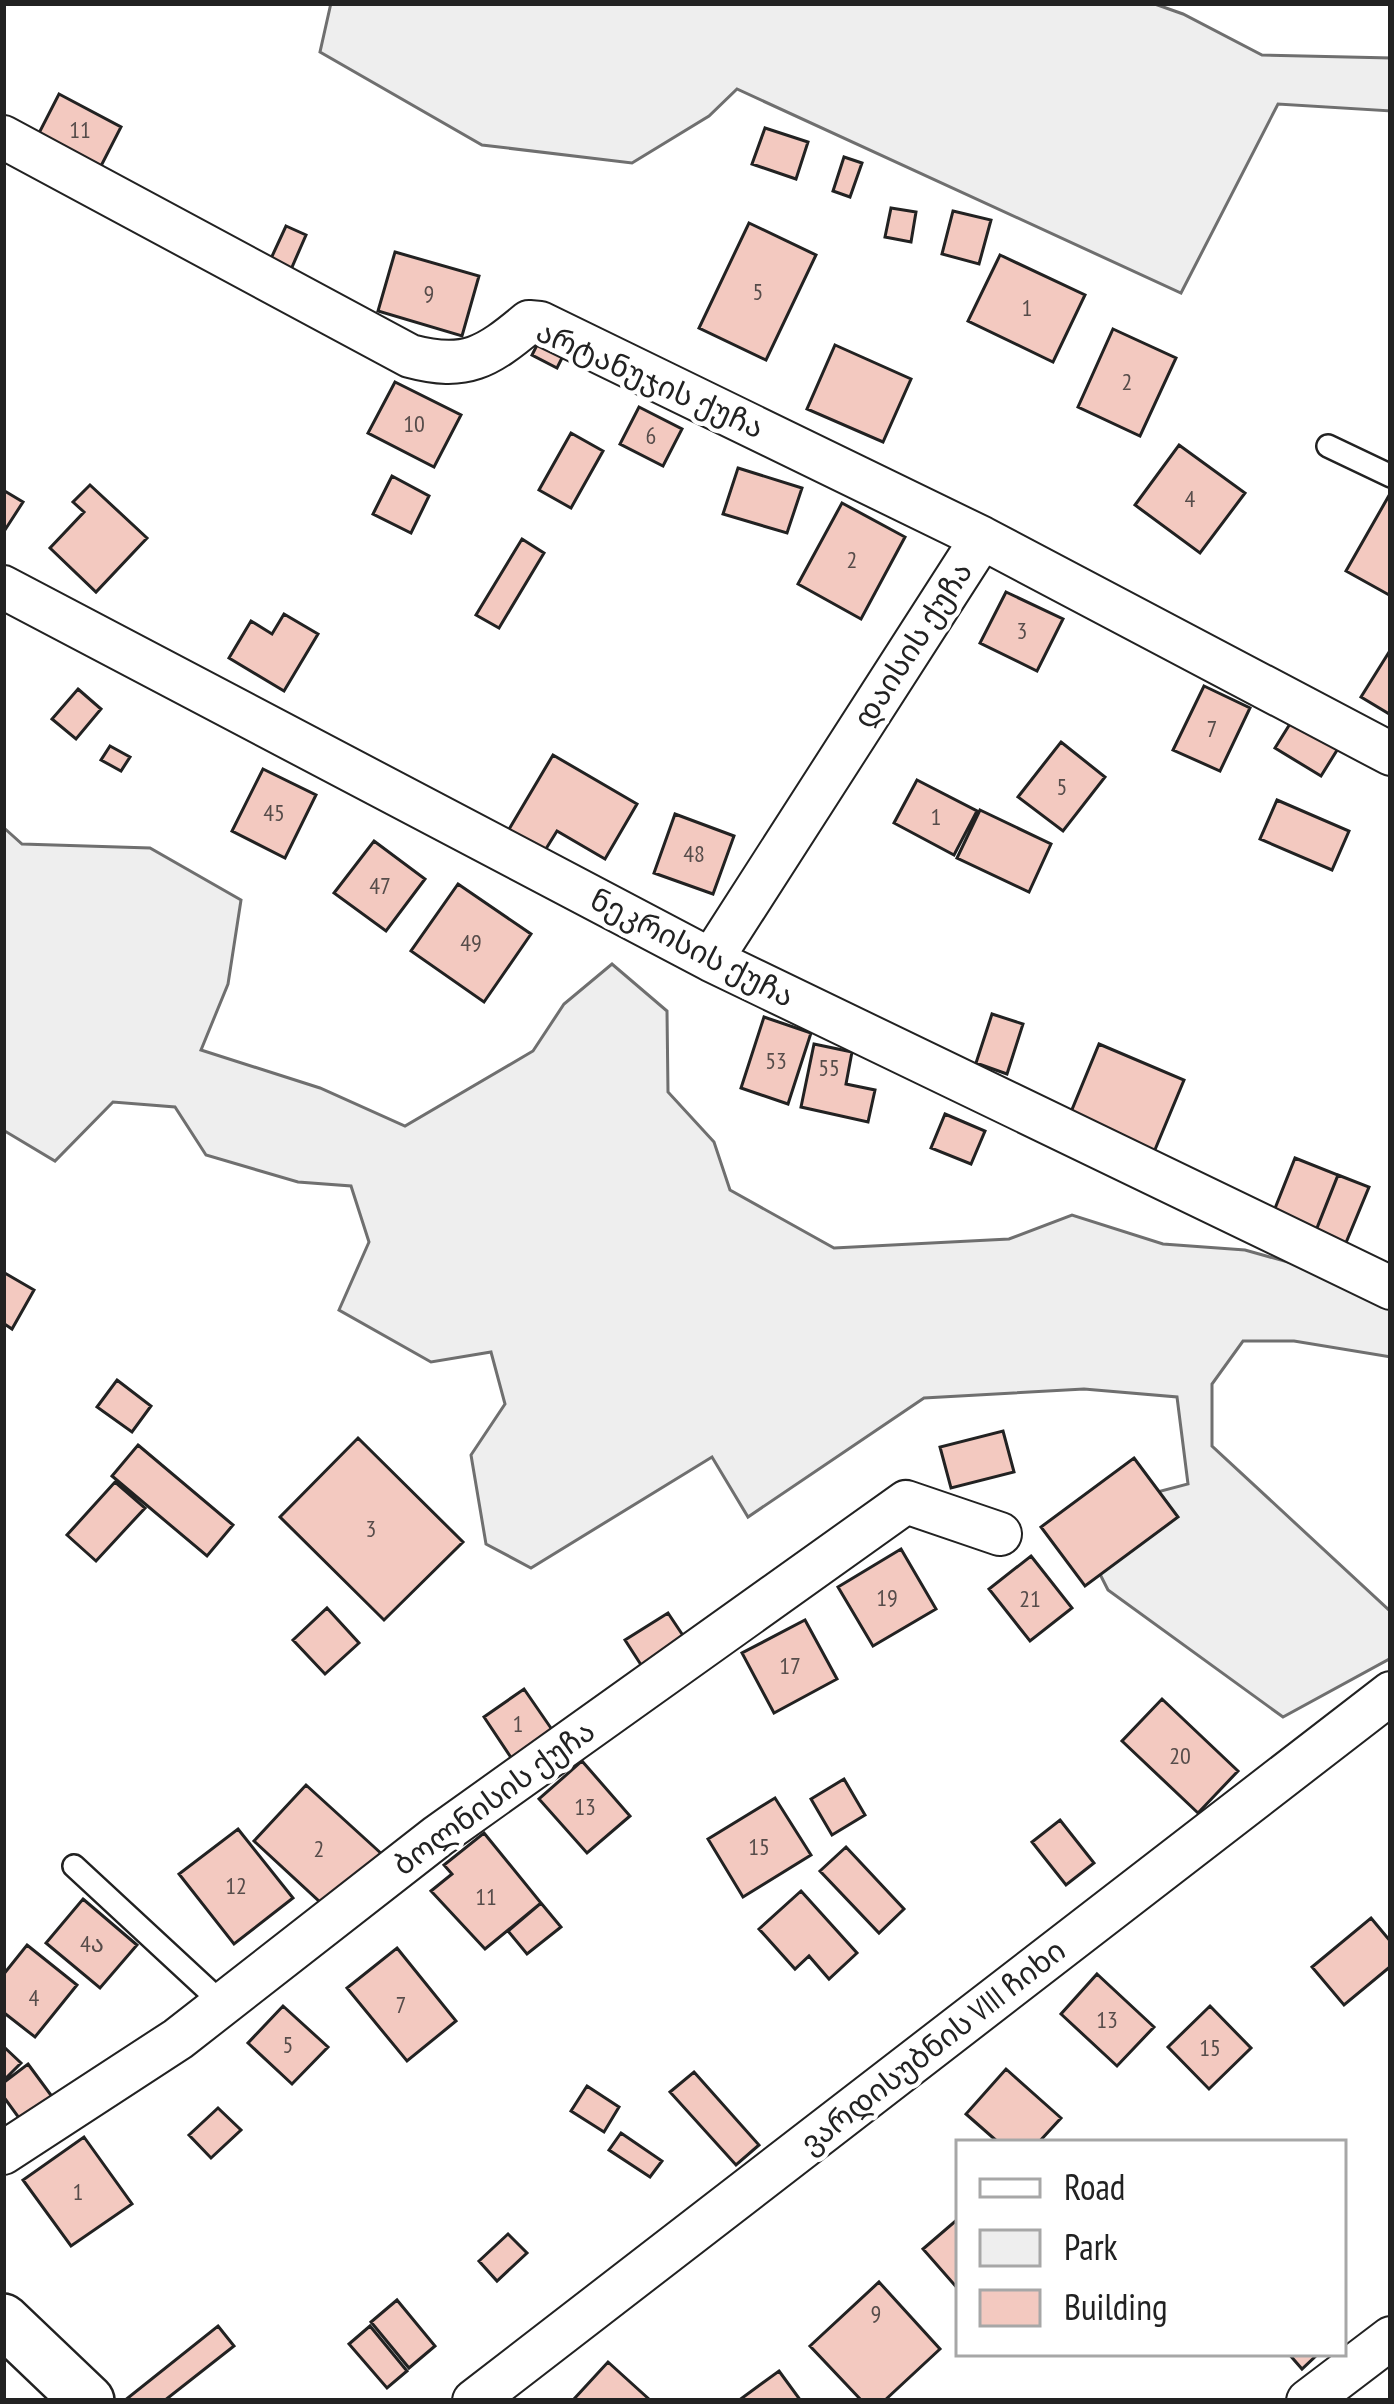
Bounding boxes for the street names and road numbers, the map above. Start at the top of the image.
street label: არტანუჯის ქუჩა [531,311,770,446]
street label: დაისის ქუჩა [844,554,980,735]
street label: ნეკრისის ქუჩა [584,879,801,1015]
street label: ბოლნისის ქუჩა [384,1710,602,1883]
street label: ვარდისუბნის VIII ჩიხი [791,1930,1073,2162]

